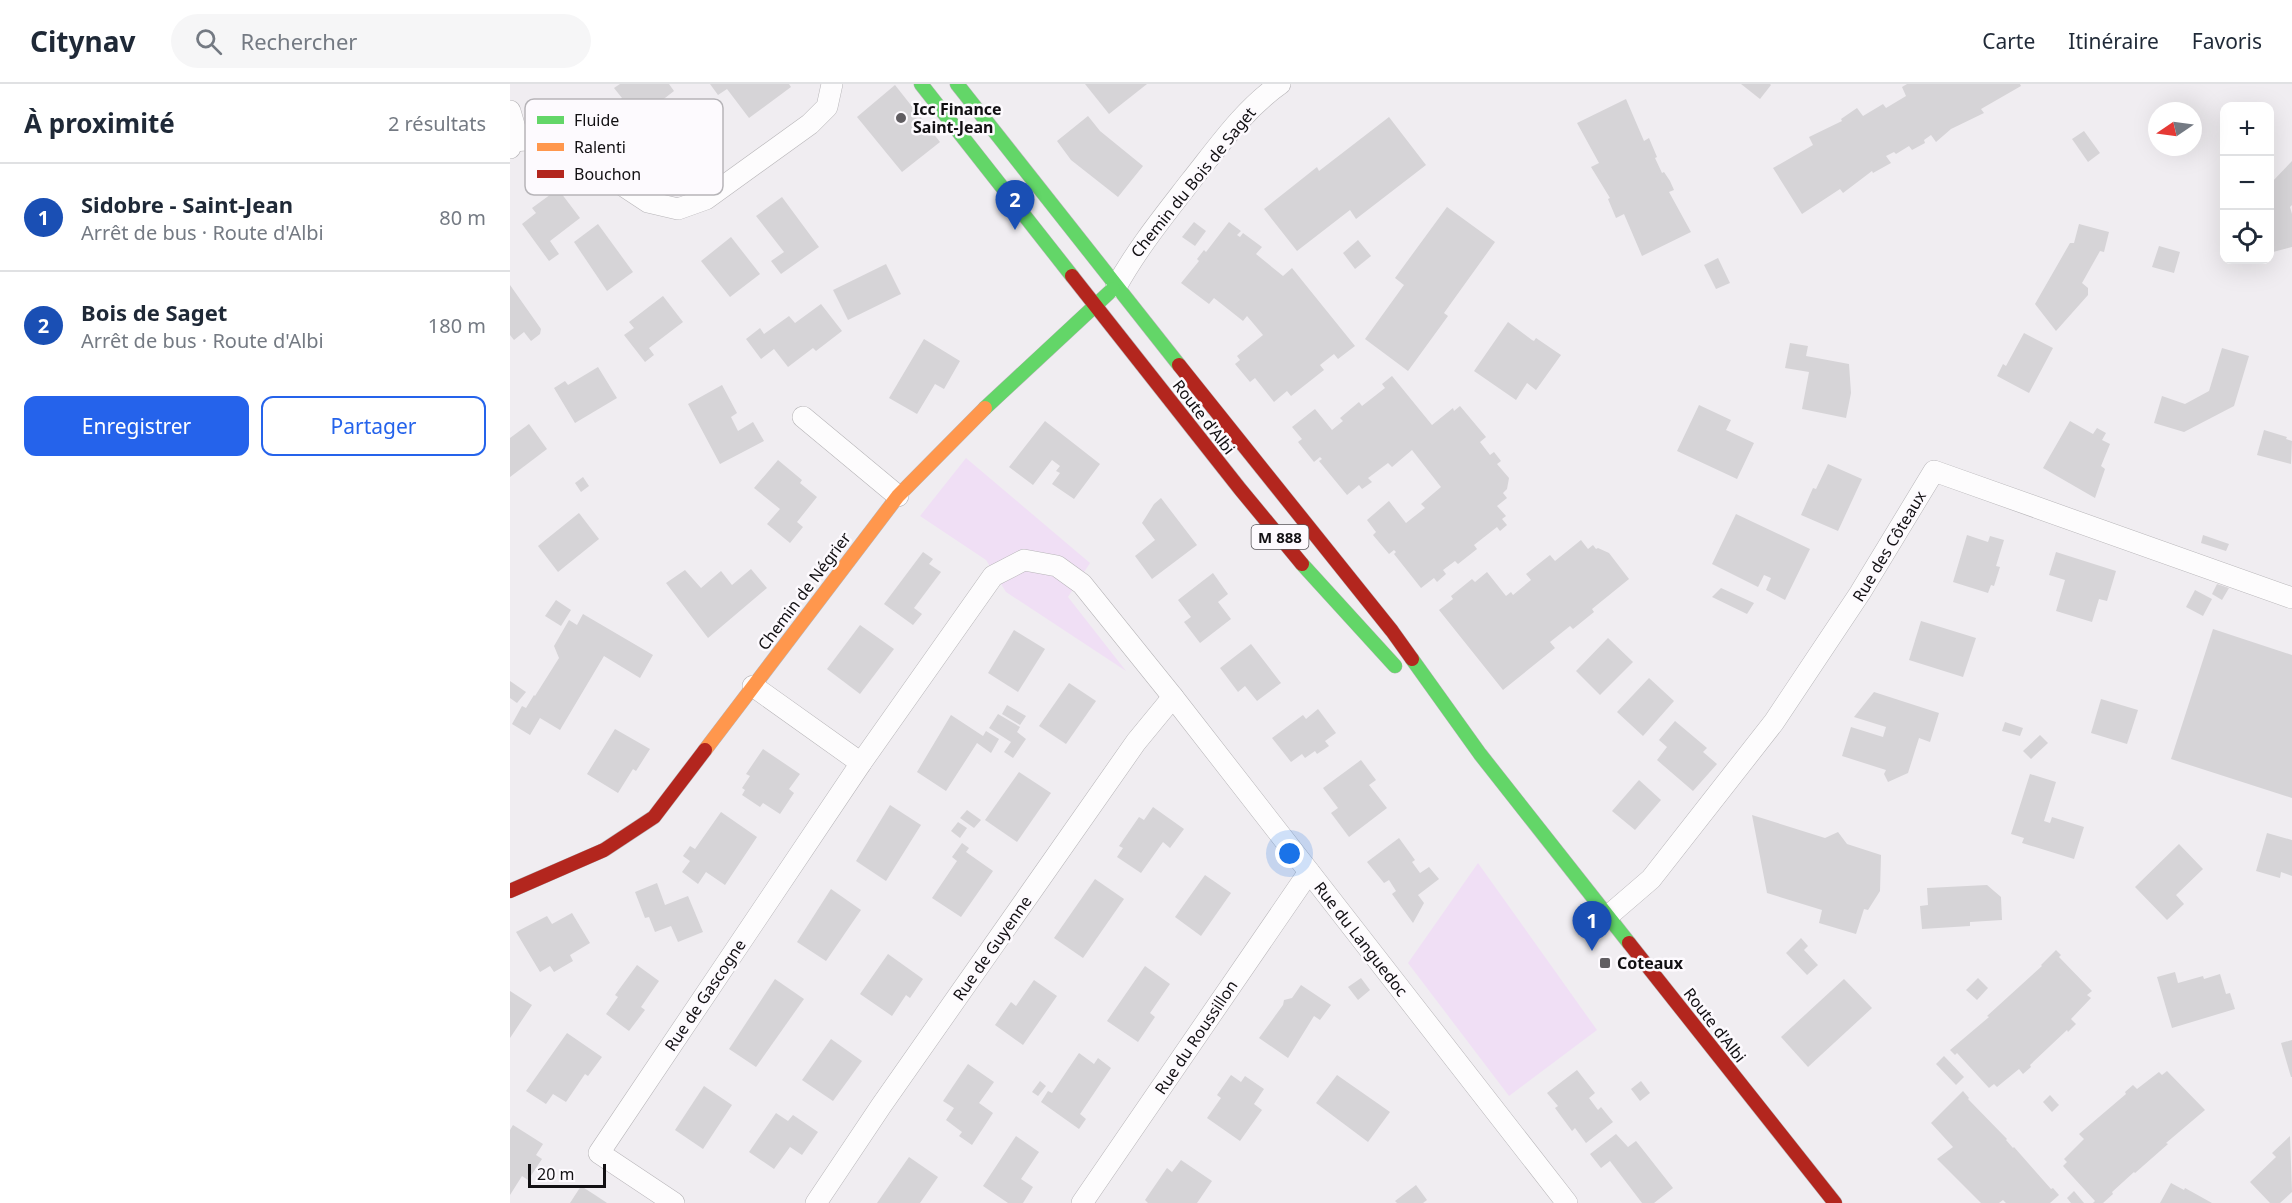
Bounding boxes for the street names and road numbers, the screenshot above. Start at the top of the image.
street label: Chemin du Bois de Saget [1125,102,1261,262]
street label: Route d'Albi [1168,375,1240,459]
street label: Rue des Côteaux [1847,486,1931,606]
road number: M 888 [1252,525,1308,549]
street label: Chemin de Négrier [752,527,856,655]
street label: Rue du Languedoc [1309,877,1413,1001]
street label: Rue de Guyenne [948,891,1036,1005]
street label: Rue de Gascogne [659,935,751,1055]
street label: Rue du Roussillon [1149,975,1243,1099]
street label: Route d'Albi [1679,983,1751,1067]

